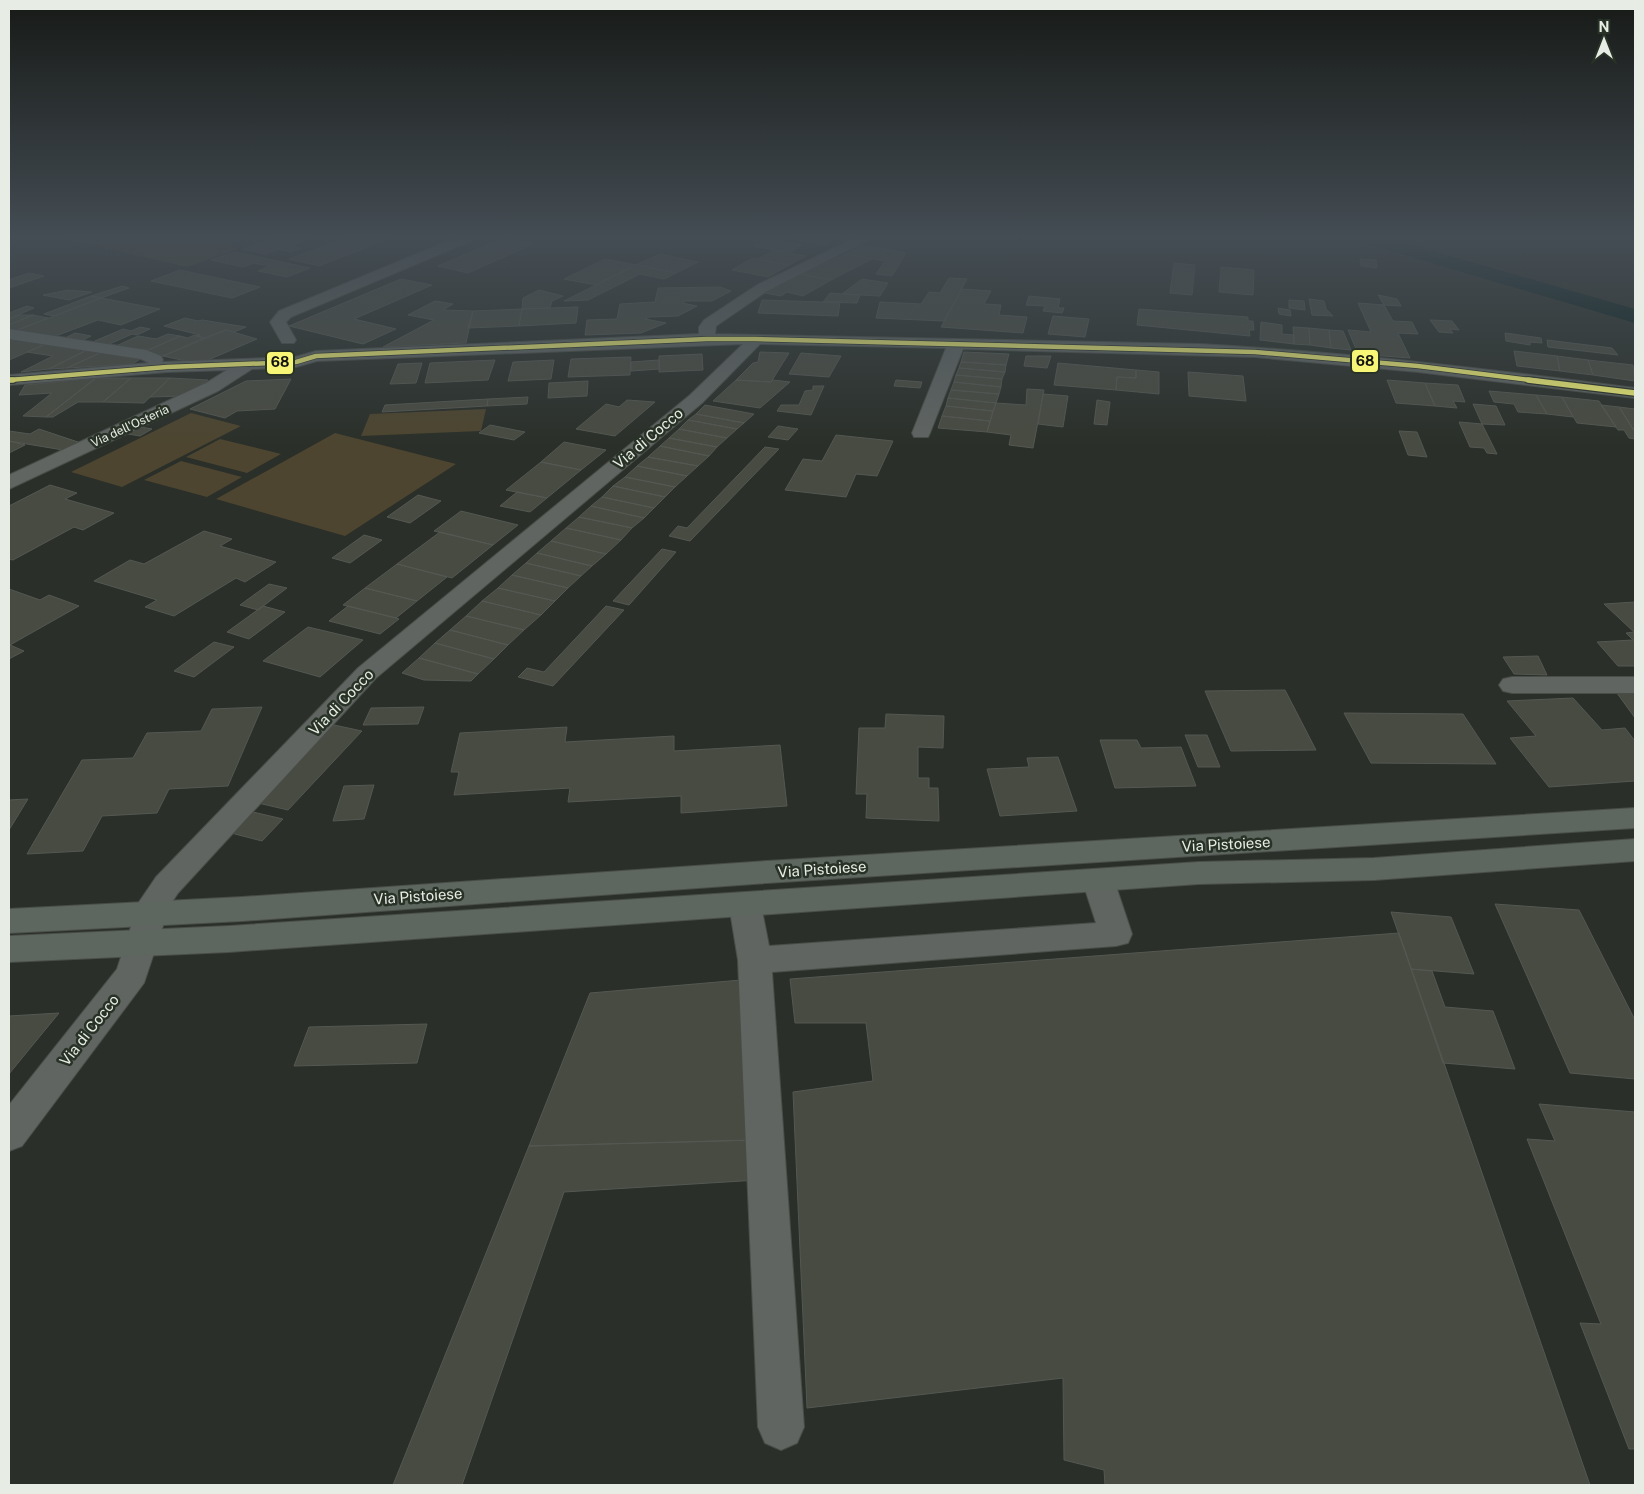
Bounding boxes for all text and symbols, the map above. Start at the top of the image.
north arrow [1579,15,1629,65]
text: N [1599,19,1609,35]
line badge: 68 [1351,349,1379,373]
line badge: 68 [266,351,294,375]
text: 68 [1356,353,1374,369]
text: 68 [271,354,289,370]
street label: Via dell'Osteria [89,402,171,450]
street label: Via di Cocco [610,404,686,472]
street label: Via di Cocco [305,665,377,739]
street label: Via Pistoiese [1181,833,1271,855]
street label: Via Pistoiese [777,857,867,881]
street label: Via Pistoiese [373,884,463,908]
street label: Via di Cocco [56,991,122,1069]

